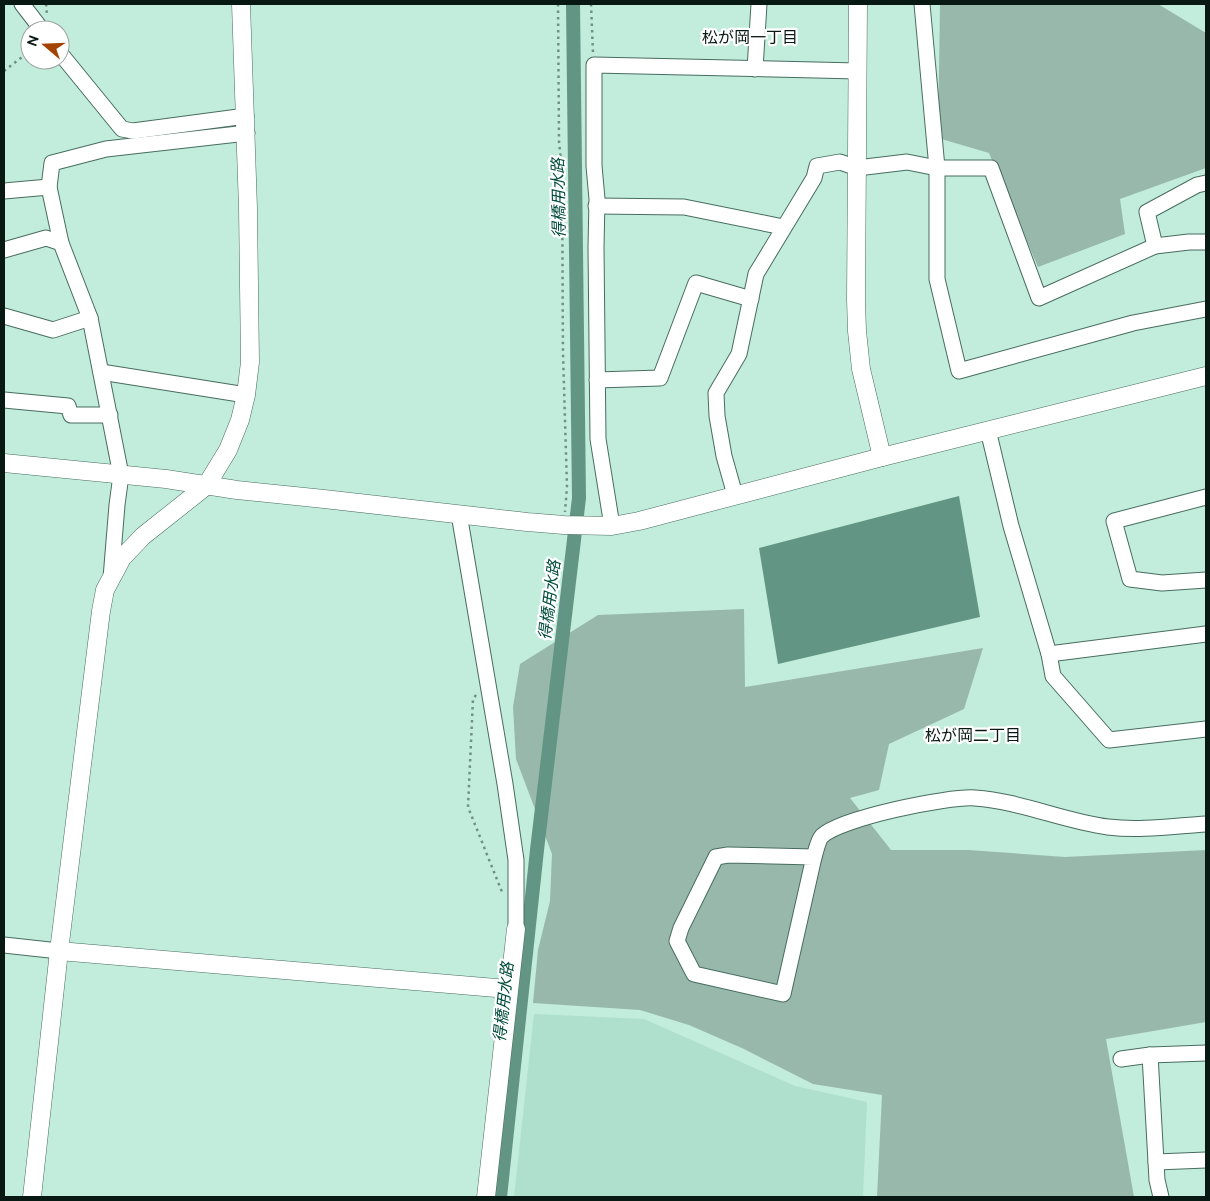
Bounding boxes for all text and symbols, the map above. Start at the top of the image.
north arrow [20,20,70,70]
district label: 松が岡一丁目 [702,28,798,46]
text: N [23,33,42,48]
water label: 得橋用水路 [548,156,568,238]
water label: 得橋用水路 [535,557,563,641]
district label: 松が岡二丁目 [925,726,1021,744]
water label: 得橋用水路 [490,959,516,1043]

